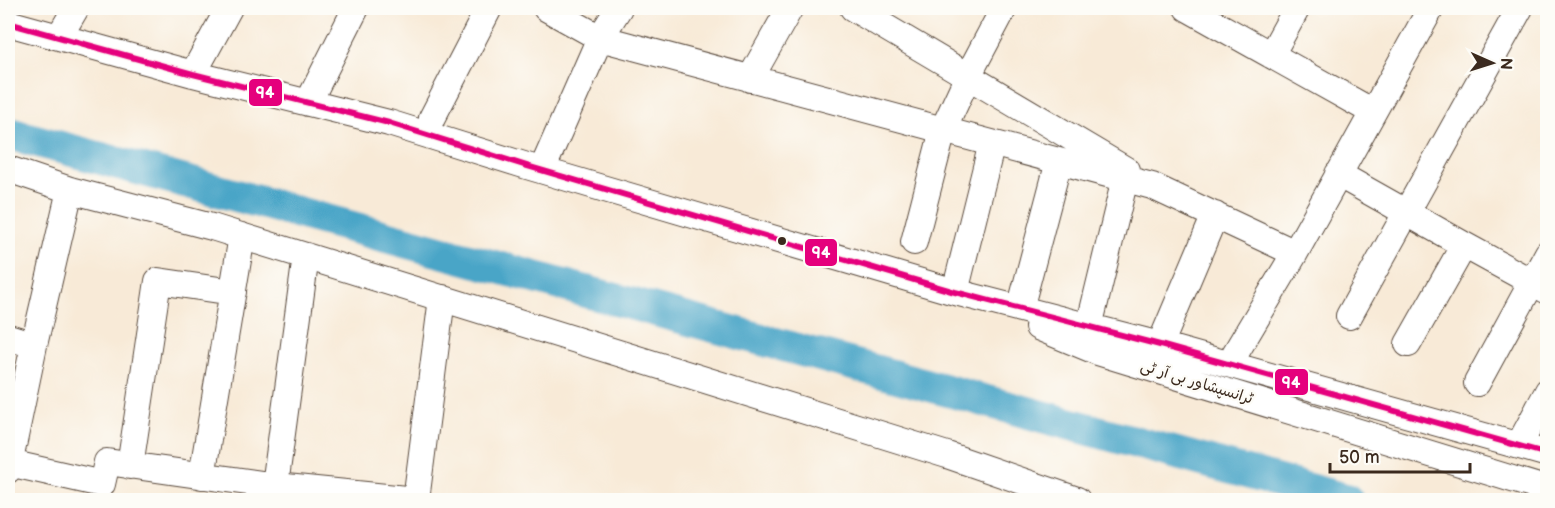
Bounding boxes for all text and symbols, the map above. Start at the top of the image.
north arrow [1462,33,1522,93]
text: N [1496,57,1515,70]
line badge: 94 [248,78,283,107]
text: 94 [256,84,275,103]
unlabelled marker [776,235,788,247]
line badge: 94 [804,238,838,267]
text: 94 [812,244,831,263]
street label: ٹرانسپشاور بی آر ٹی [1138,356,1256,409]
line badge: 94 [1274,368,1309,396]
text: 94 [1282,374,1301,393]
scale bar [1330,436,1470,474]
text: 50 m [1339,447,1380,468]

